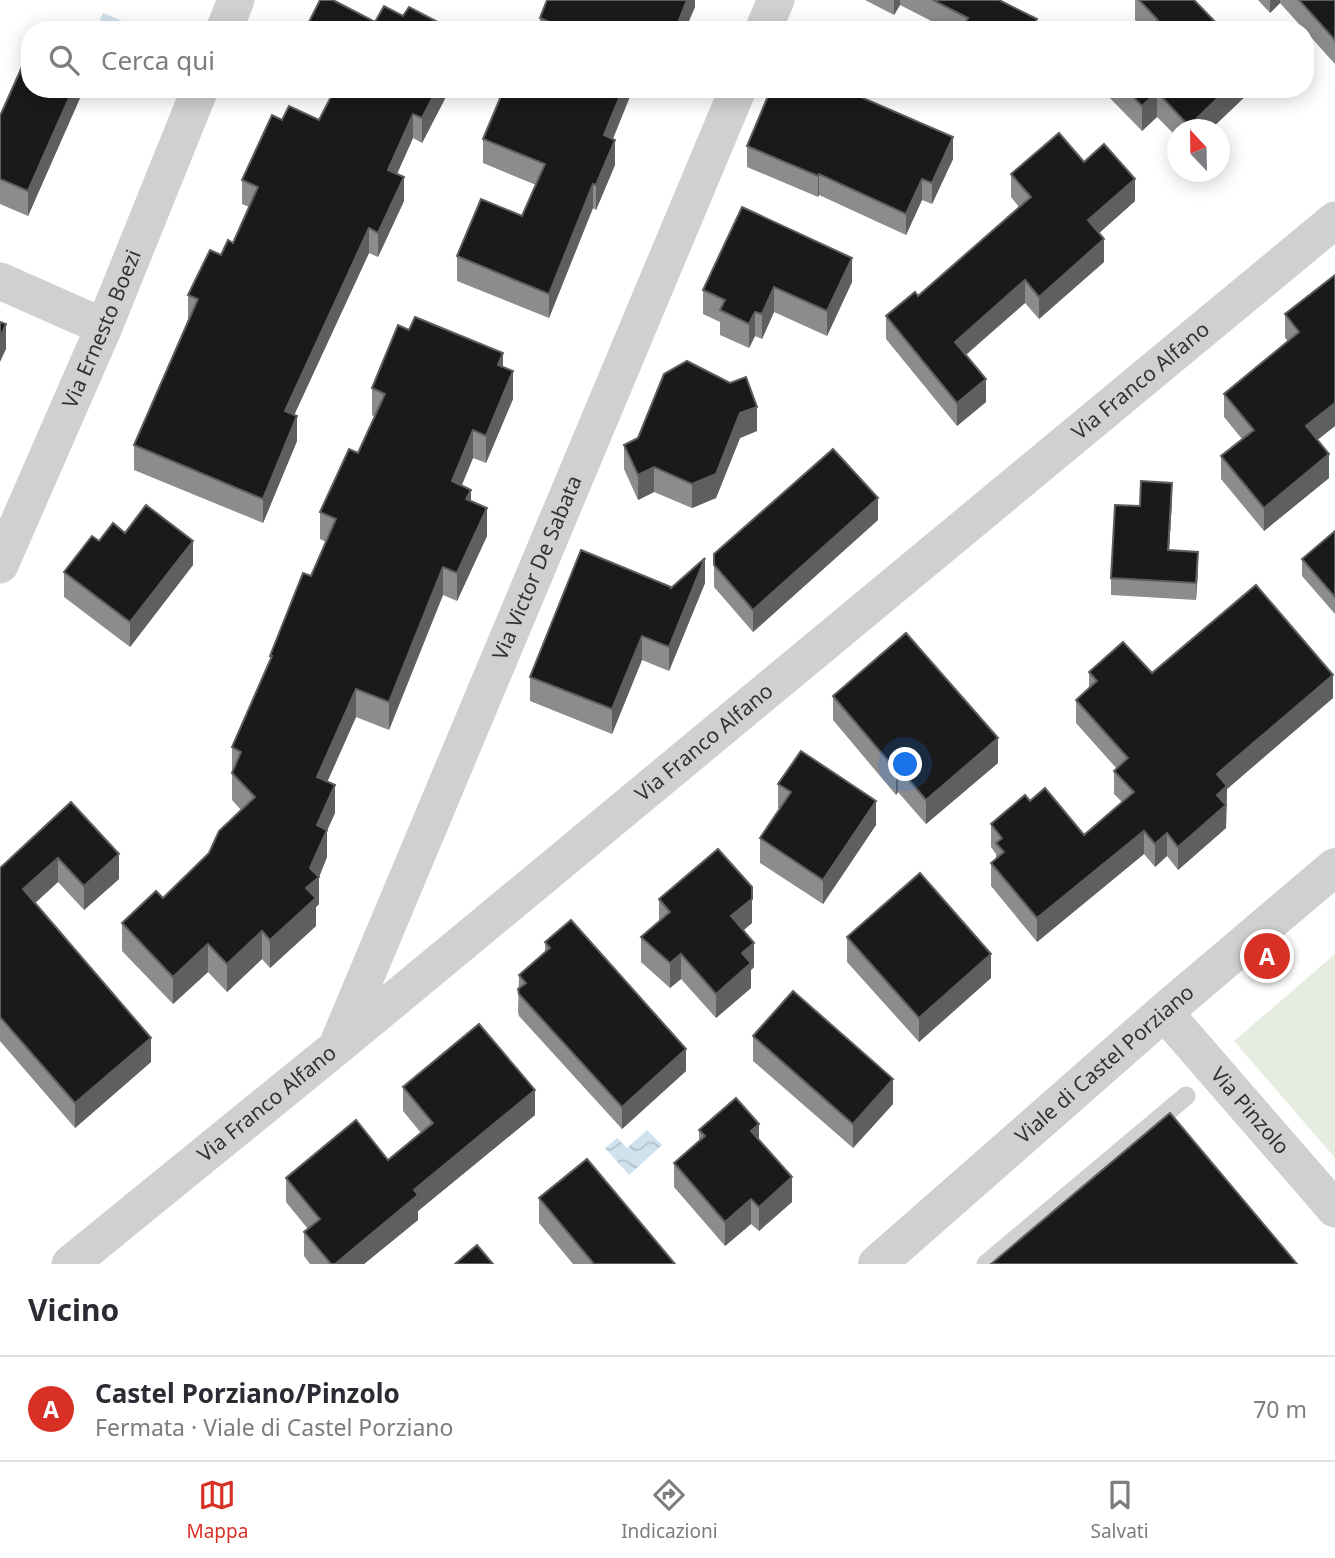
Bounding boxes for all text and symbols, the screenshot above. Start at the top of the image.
search box [21,21,1314,98]
icon: search [45,41,83,79]
text: Cerca qui [101,42,215,78]
north arrow [1167,119,1230,182]
street label: Via Ernesto Boezi [55,245,147,412]
street label: Via Franco Alfano [1065,315,1215,445]
street label: Via Victor De Sabata [485,471,588,664]
street label: Via Franco Alfano [629,677,778,807]
your location [888,747,922,781]
pin: A [1244,930,1290,982]
street label: Viale di Castel Porziano [1009,978,1199,1149]
street label: Via Franco Alfano [191,1038,342,1168]
street label: Via Pinzolo [1205,1061,1296,1160]
text: Vicino [28,1289,119,1330]
text: Castel Porziano/Pinzolo [95,1375,400,1411]
text: A [43,1393,59,1425]
text: 70 m [1253,1393,1307,1425]
text: Fermata · Viale di Castel Porziano [95,1411,453,1443]
tab: Mappa [186,1476,248,1544]
tab: Indicazioni [621,1476,718,1544]
tab: Salvati [1090,1476,1149,1544]

